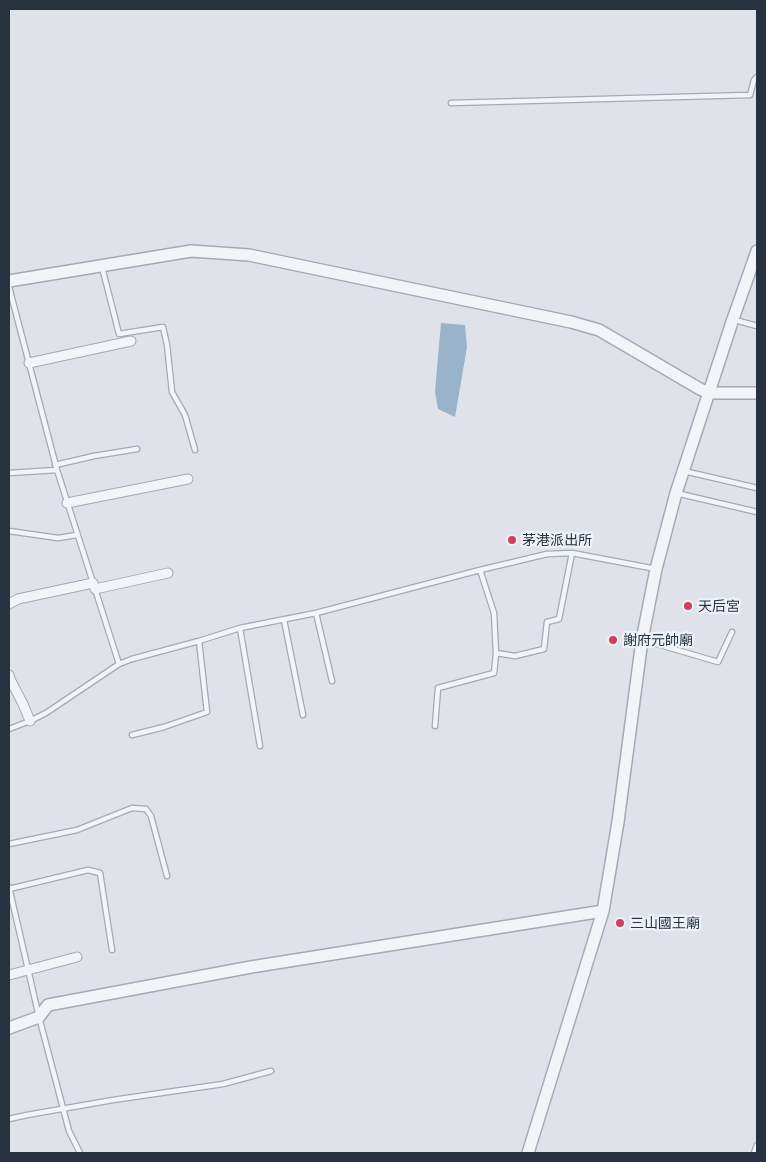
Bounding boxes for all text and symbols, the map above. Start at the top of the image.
place label: 茅港派出所 [522,532,592,548]
marker: 茅港派出所 [506,534,518,546]
place label: 天后宮 [698,598,740,614]
marker: 天后宮 [682,600,694,612]
place label: 謝府元帥廟 [623,632,693,648]
marker: 謝府元帥廟 [607,634,619,646]
place label: 三山國王廟 [630,915,700,931]
marker: 三山國王廟 [614,917,626,929]

